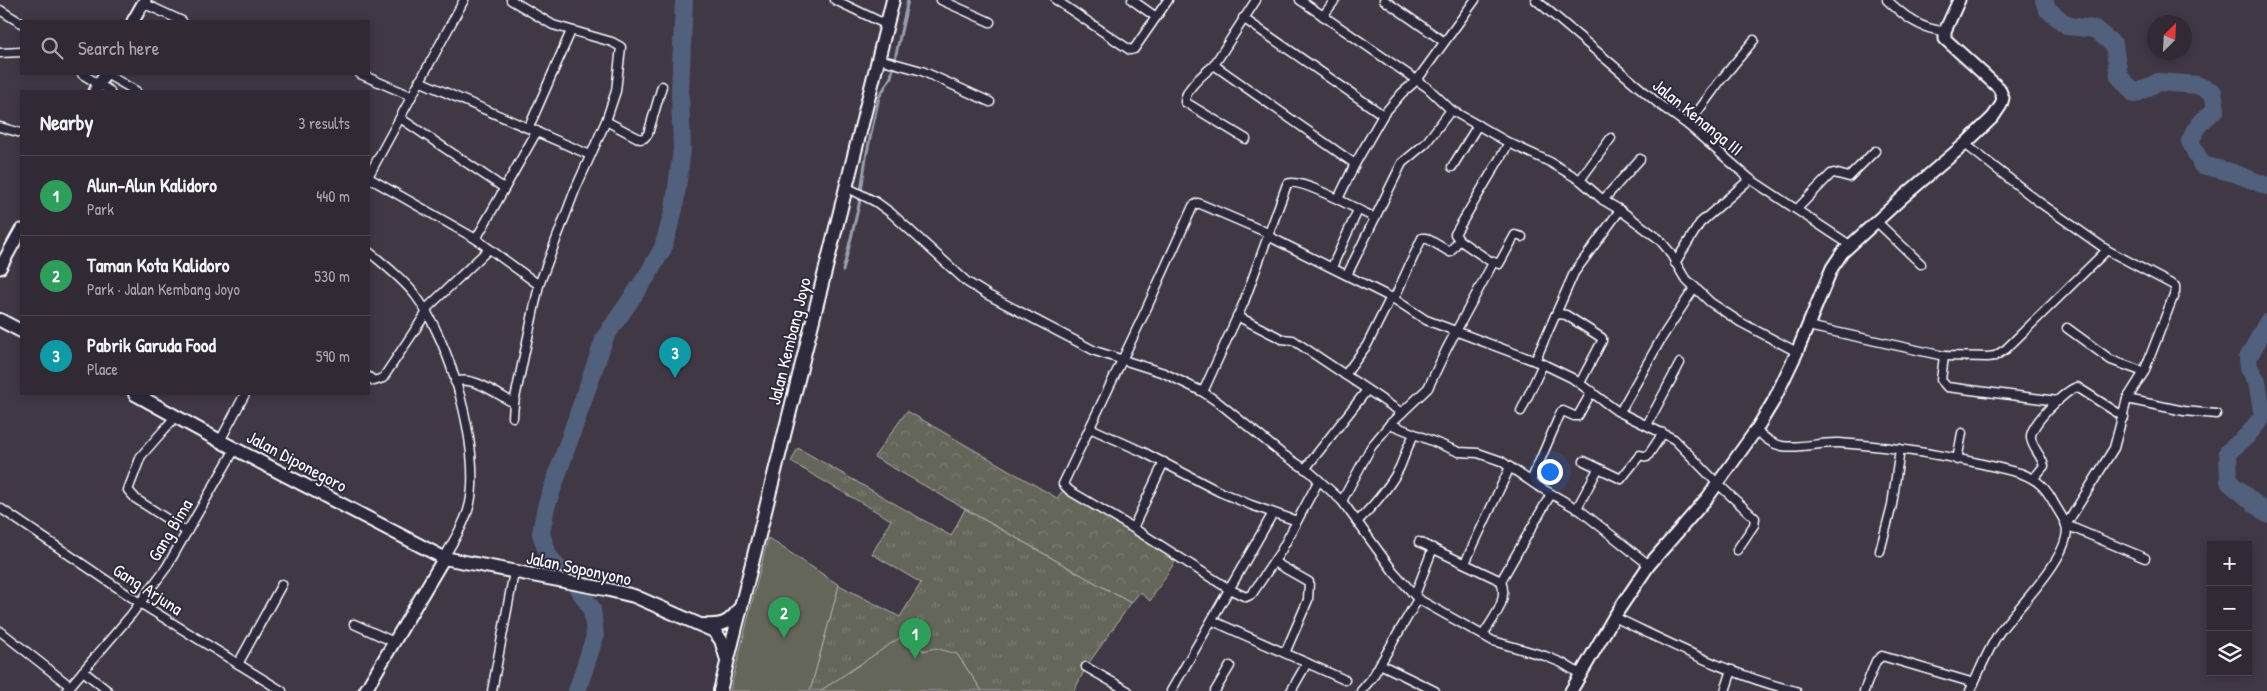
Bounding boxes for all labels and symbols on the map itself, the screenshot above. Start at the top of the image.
north arrow [2147,15,2192,60]
street label: Jalan Kenanga III [1648,73,1748,161]
street label: Jalan Kembang Joyo [761,275,817,407]
pin: 3 [659,337,691,378]
street label: Jalan Diponegoro [243,424,351,498]
your location [1537,459,1563,485]
street label: Gang Bima [142,494,198,566]
street label: Jalan Soponyono [524,545,634,591]
street label: Gang Arjuna [108,557,188,621]
pin: 2 [768,597,800,638]
pin: 1 [899,618,931,659]

